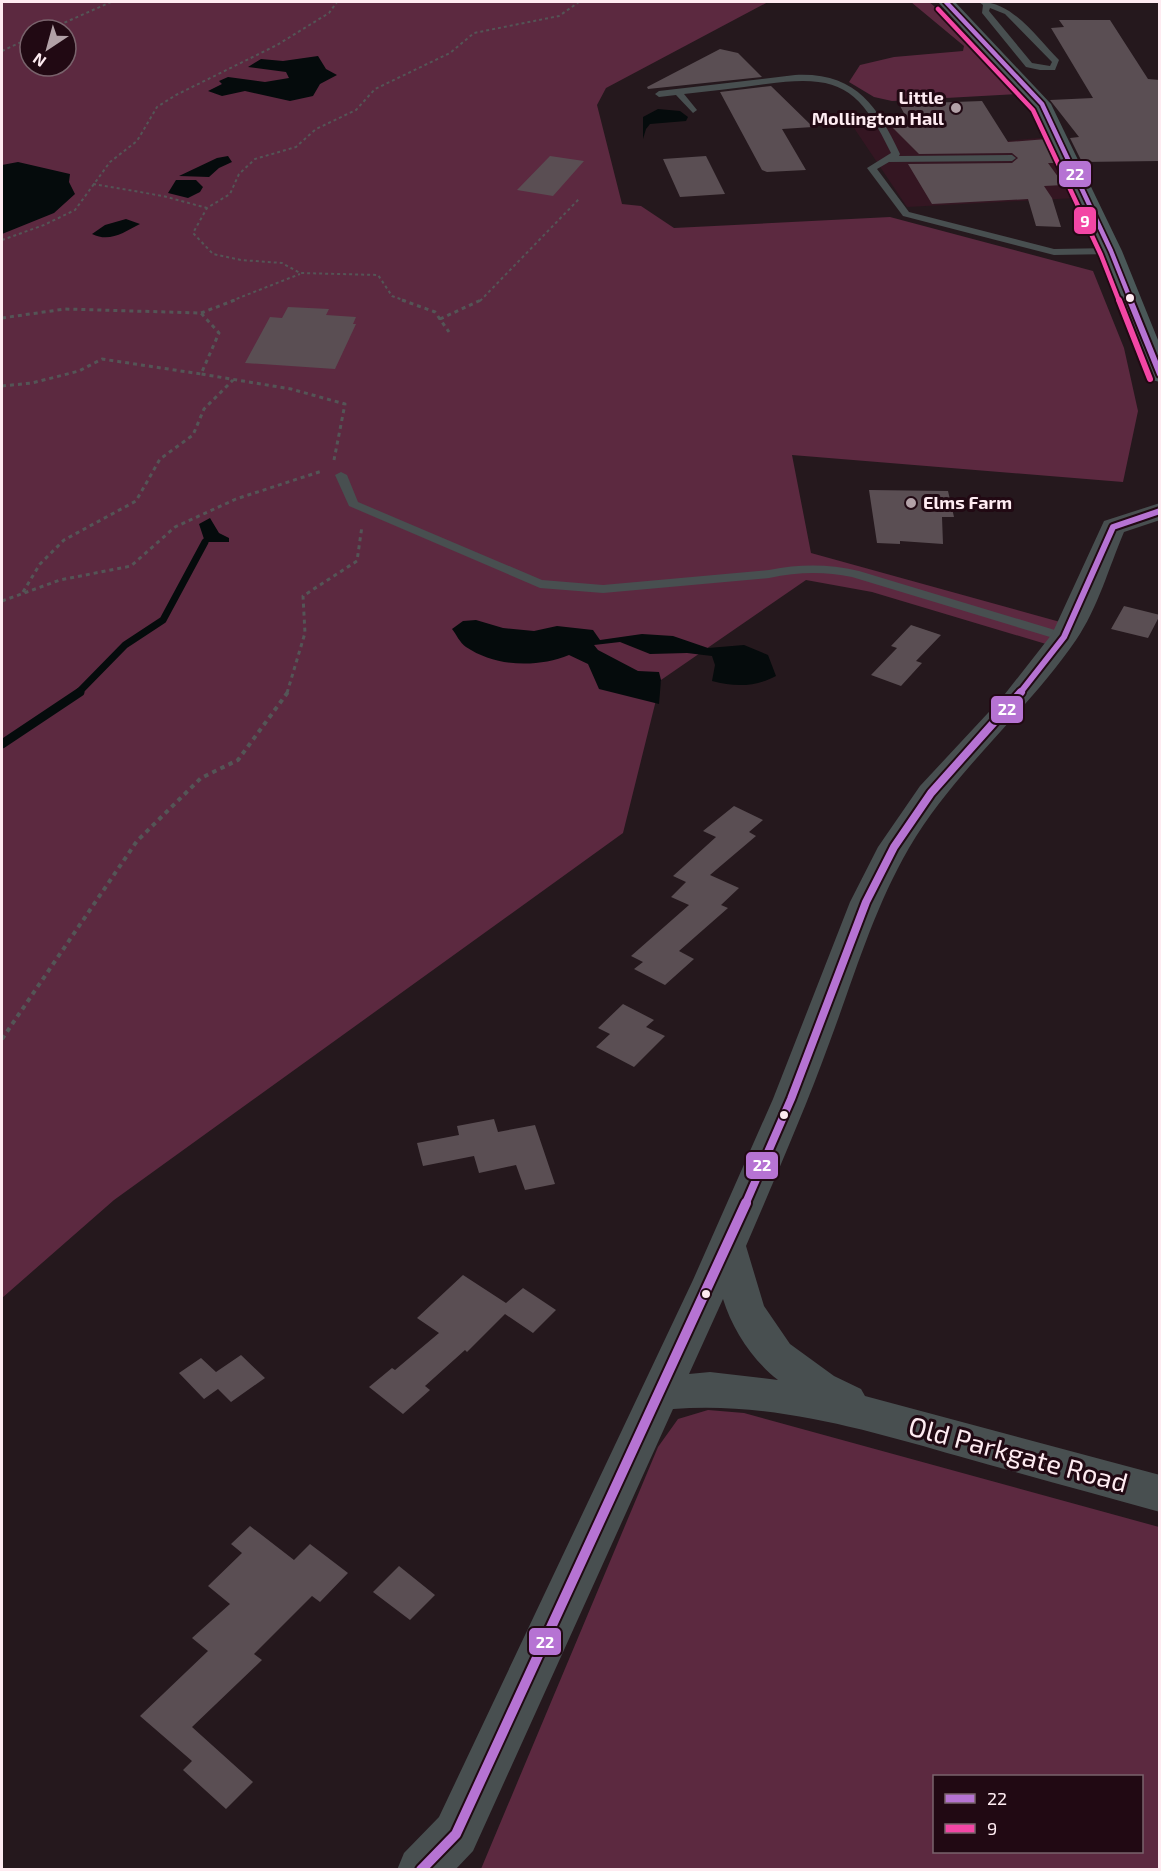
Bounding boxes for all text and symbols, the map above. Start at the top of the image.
north arrow [18,18,78,78]
text: N [29,49,49,72]
place label: Little Mollington Hall [812,86,944,129]
marker: Little Mollington Hall [949,101,963,115]
line badge: 22 [1058,160,1092,188]
text: 22 [1066,164,1084,183]
line badge: 9 [1073,206,1097,235]
text: 9 [1080,211,1090,230]
unlabelled marker [1124,292,1136,304]
place label: Elms Farm [923,491,1012,513]
marker: Elms Farm [904,496,918,510]
line badge: 22 [990,695,1024,724]
text: 22 [998,699,1016,718]
unlabelled marker [778,1109,790,1121]
line badge: 22 [745,1151,779,1180]
text: 22 [753,1155,771,1174]
unlabelled marker [700,1288,712,1300]
street label: Old Parkgate Road [905,1408,1132,1499]
line badge: 22 [528,1627,562,1656]
text: 22 [536,1632,554,1651]
legend [933,1775,1143,1853]
text: 22 [987,1787,1007,1809]
text: 9 [987,1817,997,1839]

